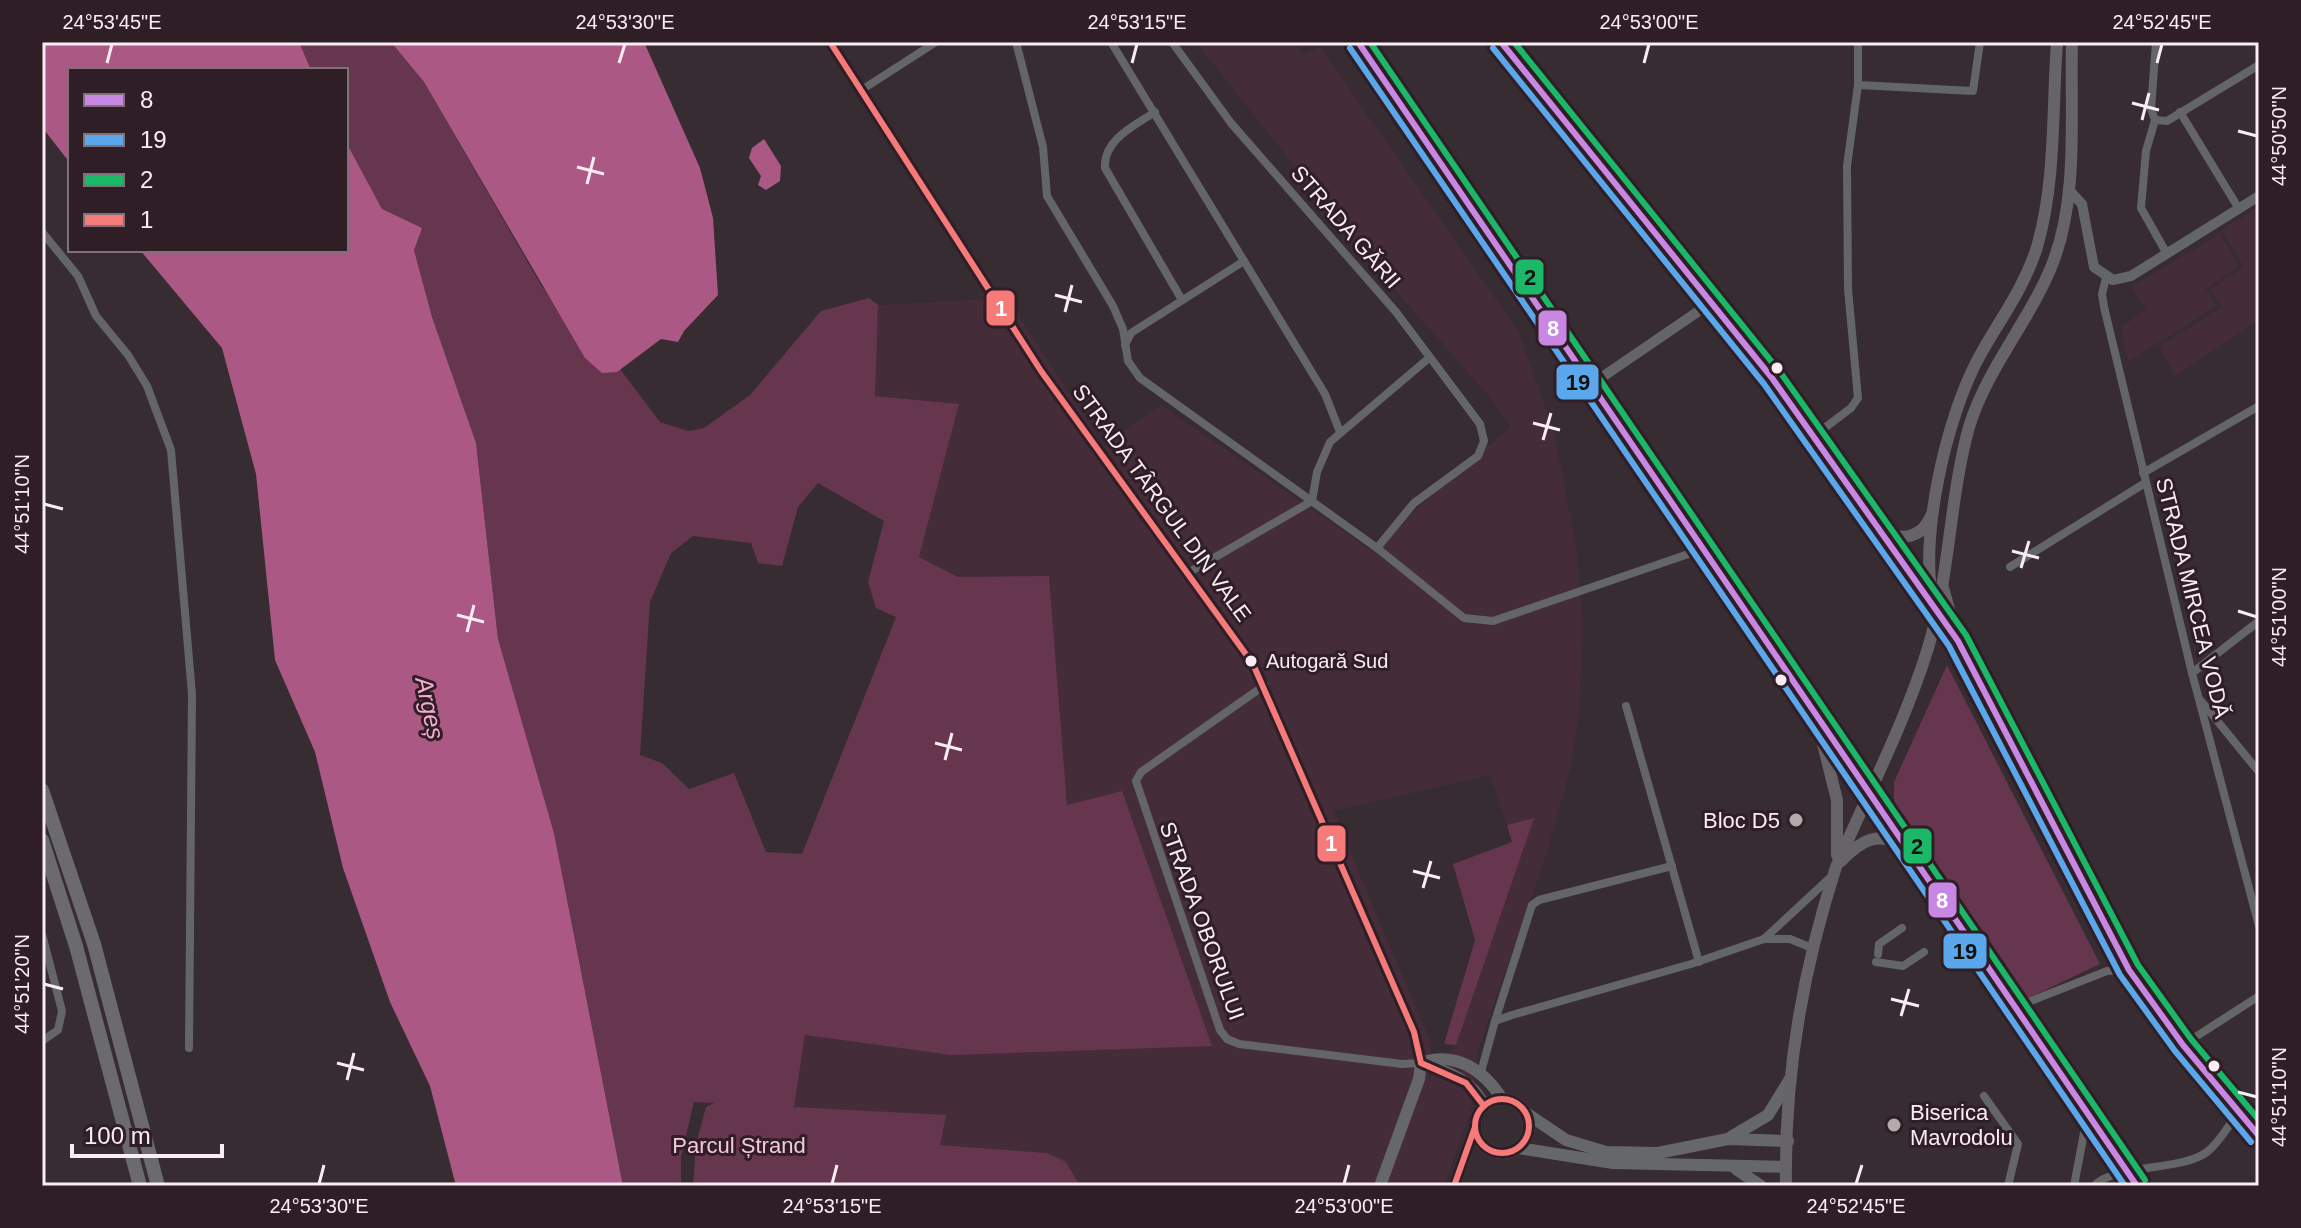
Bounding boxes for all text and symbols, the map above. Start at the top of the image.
text: 24°53'45"E [63,11,162,33]
text: 24°53'30"E [576,11,675,33]
text: 24°53'15"E [1088,11,1187,33]
text: 24°53'00"E [1600,11,1699,33]
text: 24°52'45"E [2113,11,2212,33]
legend [68,68,348,252]
text: 8 [140,86,153,113]
text: 44°50'50"N [2268,86,2290,186]
text: 19 [140,126,167,153]
street label: STRADA GĂRII [1286,161,1406,293]
text: 2 [140,166,153,193]
text: 1 [140,206,153,233]
line badge: 2 [1514,258,1545,296]
text: 2 [1524,265,1536,290]
line badge: 1 [985,289,1016,327]
text: 1 [995,296,1007,321]
line badge: 8 [1537,309,1568,347]
text: 8 [1547,316,1559,341]
unlabelled marker [1769,360,1785,376]
line badge: 19 [1555,363,1600,401]
text: 19 [1566,370,1590,395]
street label: STRADA TÂRGUL DIN VALE [1068,380,1256,626]
text: 44°51'10"N [11,454,33,554]
street label: STRADA MIRCEA VODĂ [2151,475,2235,721]
text: 44°51'00"N [2268,567,2290,667]
place label: Autogară Sud [1266,650,1388,672]
marker: Autogară Sud [1243,653,1259,669]
unlabelled marker [1773,672,1789,688]
water label: Argeș [410,673,450,741]
place label: Bloc D5 [1703,808,1780,833]
marker: Bloc D5 [1787,811,1805,829]
street label: STRADA OBORULUI [1155,819,1249,1023]
line badge: 1 [1316,824,1347,863]
line badge: 2 [1902,827,1933,865]
text: 1 [1325,831,1337,856]
text: 2 [1911,834,1923,859]
line badge: 8 [1927,881,1958,919]
text: 8 [1936,888,1948,913]
line badge: 19 [1942,932,1988,970]
text: 44°51'20"N [11,934,33,1034]
text: 19 [1953,939,1977,964]
text: 44°51'10"N [2268,1047,2290,1147]
unlabelled marker [2206,1058,2222,1074]
place label: Biserica Mavrodolu [1910,1100,2013,1150]
scale bar [72,1108,222,1158]
marker: Biserica Mavrodolu [1885,1116,1903,1134]
text: 100 m [84,1122,151,1149]
park label: Parcul Ștrand [672,1133,806,1158]
text: 24°53'30"E [270,1195,369,1217]
text: 24°53'15"E [783,1195,882,1217]
text: 24°53'00"E [1295,1195,1394,1217]
text: 24°52'45"E [1807,1195,1906,1217]

